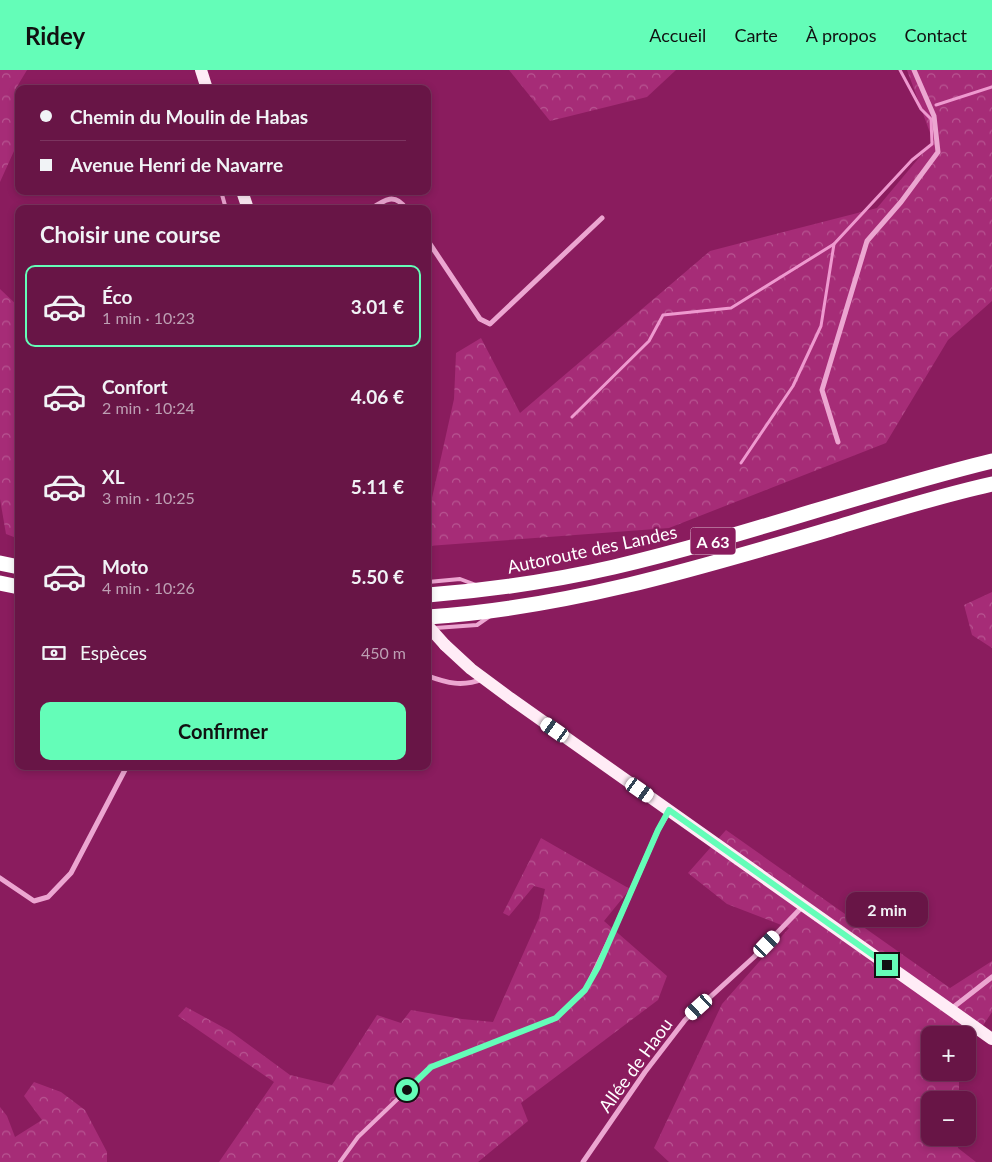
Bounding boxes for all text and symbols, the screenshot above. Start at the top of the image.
text: Ridey [25,21,85,50]
text: Accueil [649,24,706,46]
text: Carte [734,24,778,46]
text: À propos [806,24,877,46]
text: Contact [905,24,967,46]
text: Chemin du Moulin de Habas [70,105,308,128]
text: Avenue Henri de Navarre [70,153,283,176]
text: Choisir une course [40,221,221,248]
icon: car [42,284,87,329]
text: Éco [102,285,132,308]
text: 3.01 € [351,295,404,318]
text: 1 min · 10:23 [102,308,195,327]
icon: car [42,374,87,419]
text: Confort [102,375,167,398]
text: 4.06 € [351,385,404,408]
text: 2 min · 10:24 [102,398,195,417]
icon: car [42,464,87,509]
text: XL [102,465,125,488]
text: 5.11 € [351,475,404,498]
text: 3 min · 10:25 [102,488,195,507]
street label: Autoroute des Landes [505,520,679,578]
road number: A 63 [690,528,736,554]
icon: car [42,554,87,599]
text: Moto [102,555,148,578]
text: 5.50 € [351,565,404,588]
text: 4 min · 10:26 [102,578,195,597]
icon: cash [40,639,68,667]
text: Espèces [80,641,147,664]
text: 450 m [361,643,406,662]
button: Confirmer [40,702,406,760]
car [538,715,571,745]
car [623,775,656,805]
callout: 2 min [846,892,928,928]
text: 2 min [867,900,907,919]
car [751,928,782,960]
route end [876,954,898,976]
car [682,991,715,1023]
street label: Allée de Haou [593,1014,677,1116]
map controls [921,1026,976,1146]
button: + [921,1026,976,1081]
route start [396,1079,418,1101]
button: − [921,1091,976,1146]

